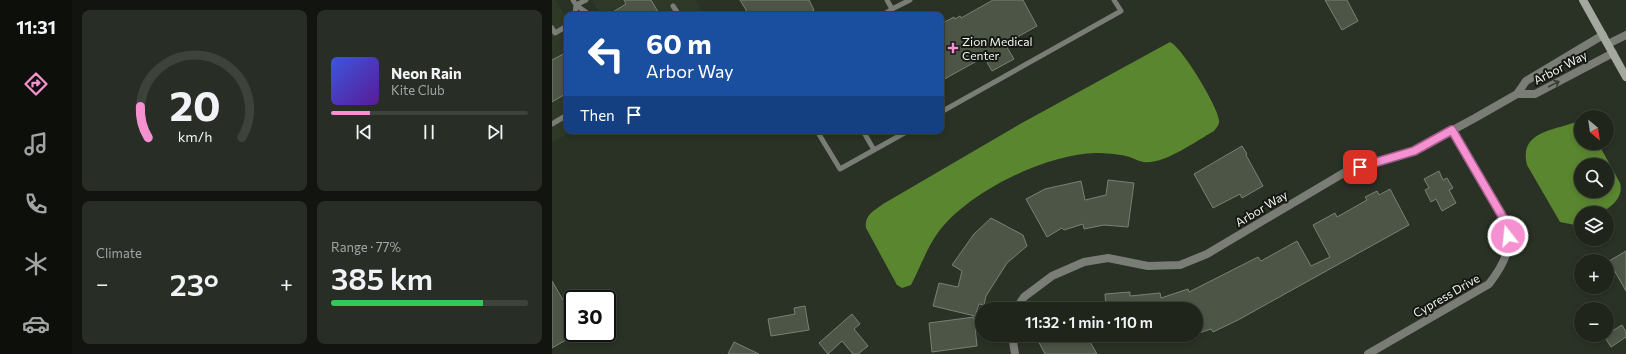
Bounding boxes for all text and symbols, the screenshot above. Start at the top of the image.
text: 11:31 [16,16,56,38]
text: 60 m [646,26,712,60]
icon: left [580,28,632,80]
place label: Zion Medical Center [962,34,1033,62]
marker: Zion Medical Center [947,42,959,54]
street label: Arbor Way [1531,47,1589,87]
text: Arbor Way [646,60,734,82]
text: Neon Rain [391,64,462,82]
icon: directions [22,70,50,98]
text: 20 [169,79,220,130]
one-way arrow [1547,80,1559,87]
text: Kite Club [391,82,445,98]
icon: arrive [623,104,645,126]
text: Then [580,106,615,124]
north arrow [1574,110,1614,150]
map controls [1574,110,1614,342]
icon: previous [353,121,375,143]
icon: pause [418,121,440,143]
icon: next [484,121,506,143]
text: km/h [177,127,212,145]
icon: music [22,130,50,158]
pin [1343,150,1377,184]
icon: arrive [1349,156,1371,178]
button: search [1574,158,1614,198]
street label: Arbor Way [1232,187,1290,229]
icon: phone [22,190,50,218]
button: layers [1574,206,1614,246]
position arrow [1487,215,1529,257]
text: Range · 77% [331,239,401,255]
text: Climate [96,245,142,261]
icon: climate [22,250,50,278]
button: + [1574,254,1614,294]
text: 385 km [331,259,433,296]
text: 23° [170,265,219,302]
text: − [96,270,109,297]
text: + [280,270,293,297]
street label: Cypress Drive [1410,270,1482,320]
speed limit sign: 30 [564,290,616,342]
button: − [1574,302,1614,342]
icon: car [22,310,50,338]
text: 11:32 · 1 min · 110 m [1025,313,1153,331]

